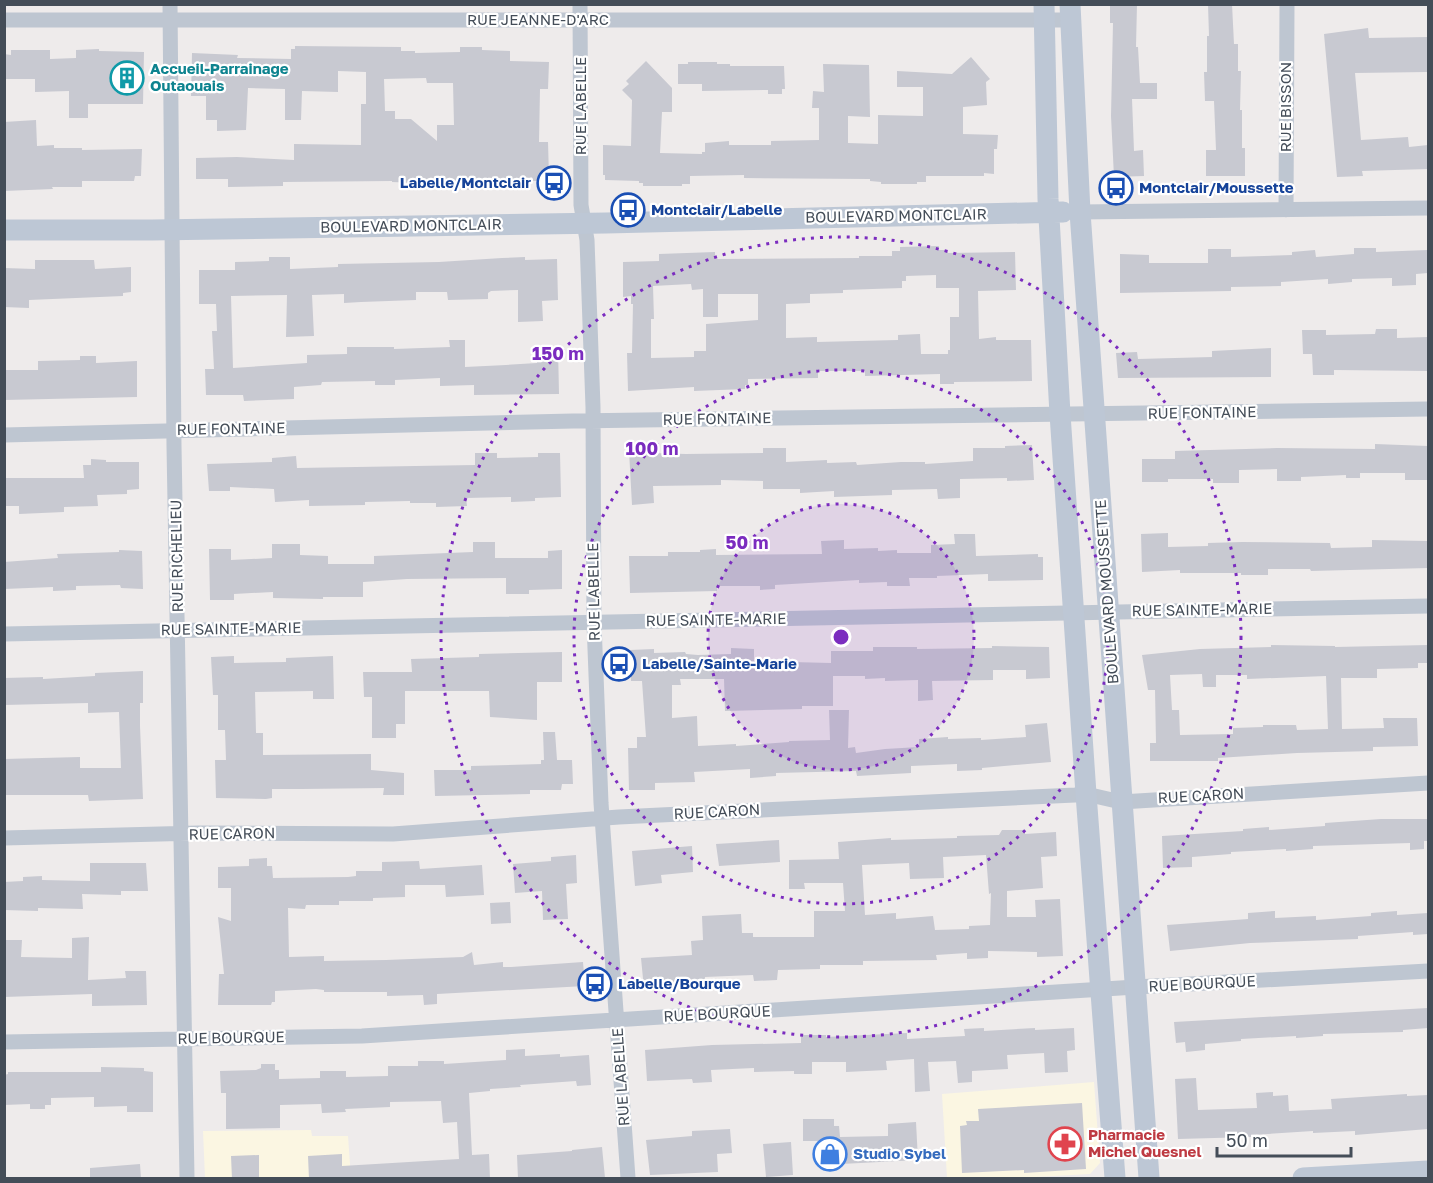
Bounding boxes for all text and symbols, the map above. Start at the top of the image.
street label: RUE JEANNE-D'ARC [467,10,609,28]
street label: RUE LABELLE [571,57,589,155]
place label: Accueil-Parrainage Outaouais [150,59,289,94]
building icon: Accueil-Parrainage Outaouais [109,60,145,96]
street label: RUE BISSON [1276,62,1294,152]
bus stop icon: Labelle/Montclair [536,165,572,201]
bus stop icon: Montclair/Moussette [1098,170,1134,206]
place label: Labelle/Montclair [400,173,531,191]
place label: Montclair/Moussette [1139,178,1294,196]
bus stop icon: Montclair/Labelle [610,192,646,228]
place label: Montclair/Labelle [651,200,782,218]
street label: BOULEVARD MONTCLAIR [805,204,987,226]
street label: BOULEVARD MONTCLAIR [320,214,502,236]
text: 150 m [532,342,584,364]
street label: RUE FONTAINE [1147,402,1256,422]
street label: RUE FONTAINE [662,408,771,428]
street label: RUE FONTAINE [176,418,285,438]
text: 100 m [626,437,678,459]
street label: RUE RICHELIEU [166,499,186,613]
street label: BOULEVARD MOUSSETTE [1091,499,1121,685]
text: 50 m [726,531,768,553]
street label: RUE LABELLE [583,543,603,641]
street label: RUE SAINTE-MARIE [1132,599,1272,619]
street label: RUE SAINTE-MARIE [646,609,786,629]
street label: RUE SAINTE-MARIE [161,618,301,638]
centre of rings [831,627,851,647]
bus stop icon: Labelle/Sainte-Marie [601,646,637,682]
place label: Labelle/Sainte-Marie [642,654,797,672]
street label: RUE CARON [1157,784,1245,806]
street label: RUE CARON [673,800,761,822]
street label: RUE CARON [189,823,275,843]
bus stop icon: Labelle/Bourque [577,966,613,1002]
street label: RUE BOURQUE [1148,971,1256,995]
place label: Labelle/Bourque [618,974,741,992]
street label: RUE BOURQUE [663,1001,771,1025]
street label: RUE BOURQUE [177,1027,285,1047]
street label: RUE LABELLE [608,1027,632,1127]
scale bar [1217,1120,1350,1158]
place label: Pharmacie Michel Quesnel [1088,1125,1201,1160]
pharmacy icon: Pharmacie Michel Quesnel [1047,1126,1083,1162]
text: 50 m [1226,1129,1268,1151]
shop icon: Studio Sybel [812,1136,848,1172]
place label: Studio Sybel [853,1144,946,1162]

